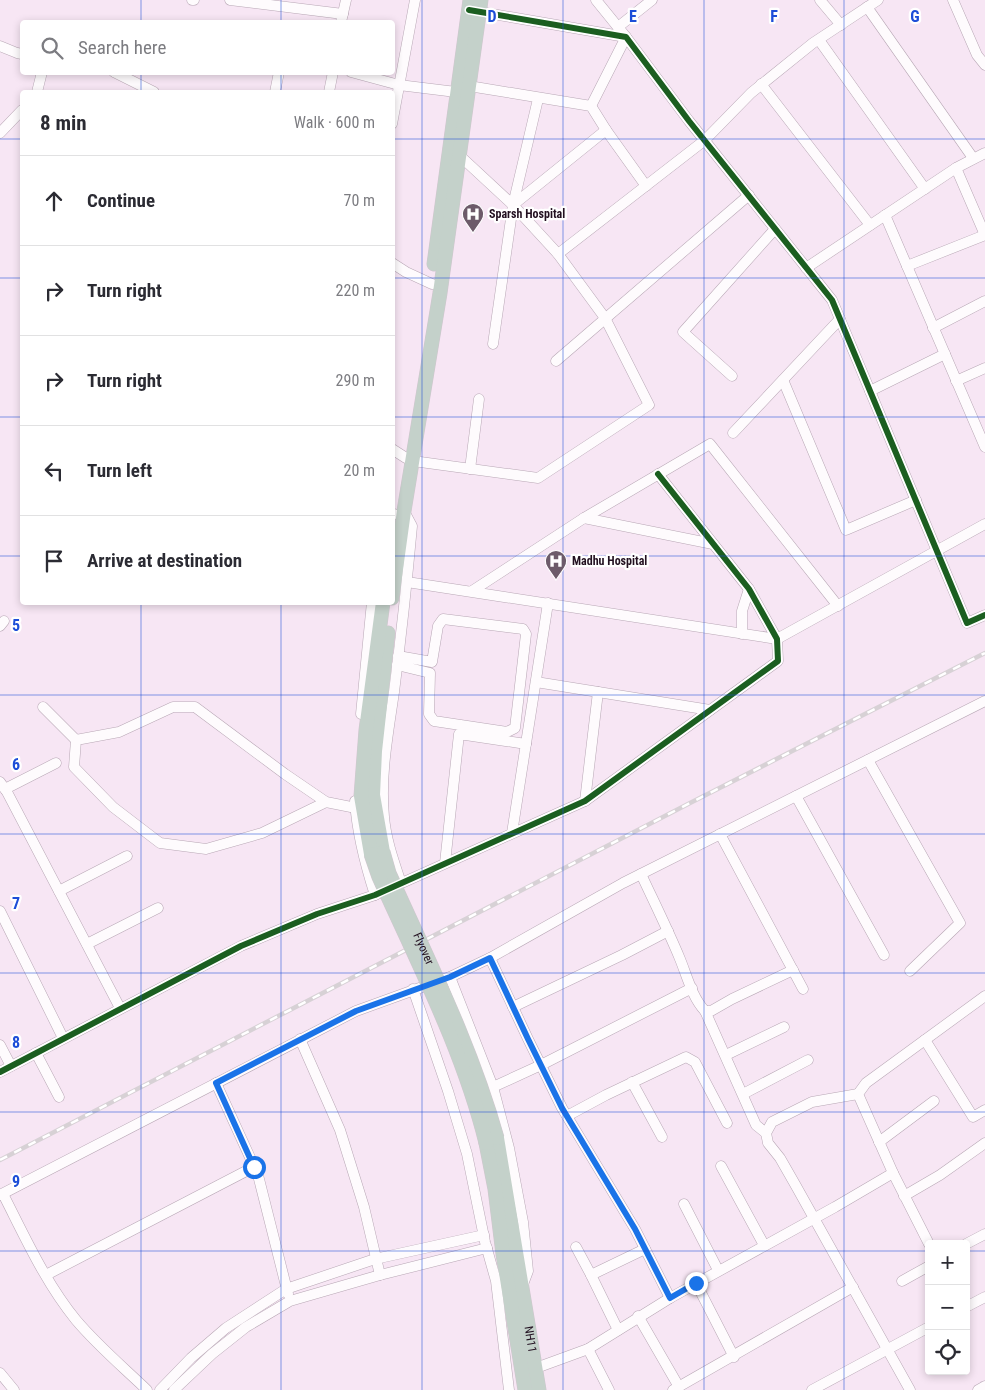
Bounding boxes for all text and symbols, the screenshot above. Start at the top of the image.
text: D [487,7,497,26]
text: E [629,7,637,26]
text: F [770,7,778,26]
text: G [910,7,920,26]
search box [20,20,395,75]
icon: search [38,34,66,62]
text: Search here [78,36,166,59]
text: 8 min [40,111,87,135]
text: Walk · 600 m [294,113,375,132]
icon: ahead [40,187,68,215]
text: Continue [87,189,155,212]
text: 70 m [343,191,375,210]
hospital icon: Sparsh Hospital [461,202,485,233]
place label: Sparsh Hospital [489,207,565,221]
icon: right [40,277,68,305]
text: Turn right [87,279,162,302]
text: 220 m [336,281,375,300]
icon: right [40,367,68,395]
text: Turn right [87,369,162,392]
text: 290 m [336,371,375,390]
icon: left [40,457,68,485]
text: Turn left [87,459,152,482]
text: 20 m [343,461,375,480]
icon: arrive [40,547,68,575]
text: Arrive at destination [87,549,242,572]
hospital icon: Madhu Hospital [544,549,568,580]
place label: Madhu Hospital [572,554,647,568]
text: 5 [12,616,20,635]
text: 6 [12,755,20,774]
text: 7 [12,894,20,913]
street label: Flyover [410,930,437,967]
text: 8 [12,1033,20,1052]
route start [243,1156,266,1179]
text: 9 [12,1172,20,1191]
map controls [925,1240,970,1375]
button: + [925,1240,970,1285]
route end [685,1272,708,1295]
button: − [925,1285,970,1330]
street label: NH11 [521,1325,540,1354]
button: locate [925,1330,970,1375]

